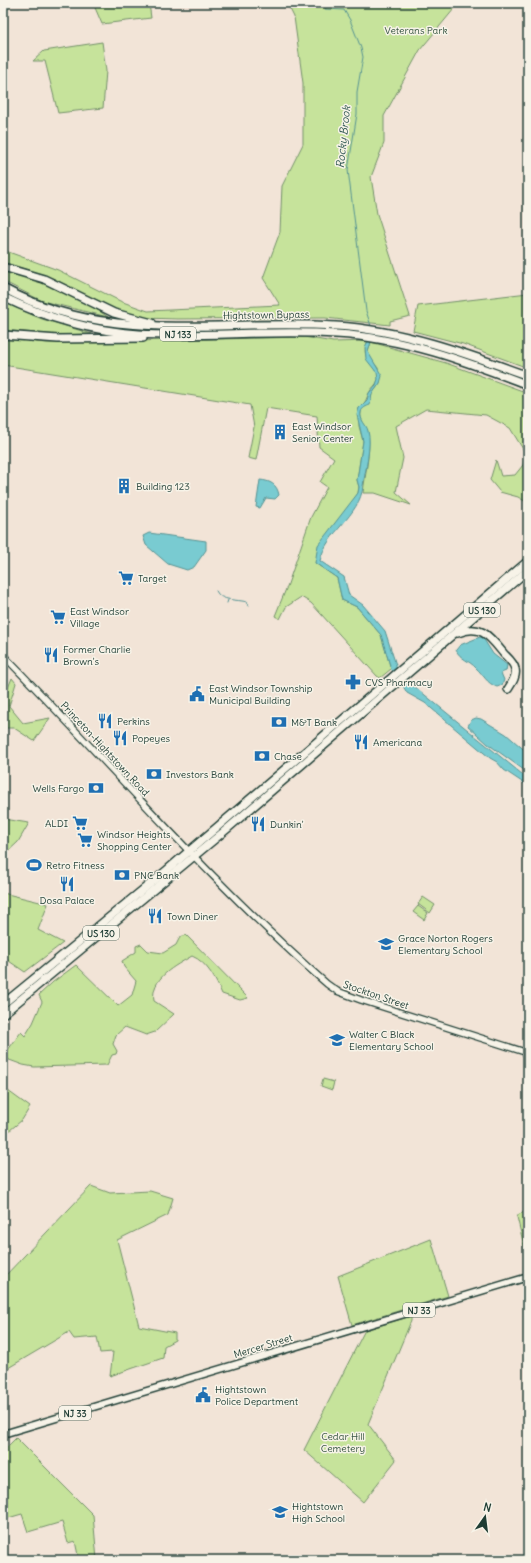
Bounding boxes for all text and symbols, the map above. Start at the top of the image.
park label: Veterans Park [385,24,447,37]
water label: Rocky Brook [333,104,353,169]
street label: Hightstown Bypass [223,308,310,322]
road number: NJ 133 [160,327,196,341]
place label: East Windsor Senior Center [292,420,353,445]
building icon: East Windsor Senior Center [271,423,289,441]
building icon: Building 123 [115,477,133,495]
place label: Building 123 [136,480,190,493]
supermarket icon: Target [117,569,135,587]
place label: Target [138,572,167,585]
road number: US 130 [464,603,500,617]
place label: East Windsor Village [70,605,129,630]
supermarket icon: East Windsor Village [49,608,67,626]
place label: Former Charlie Brown's [63,643,131,668]
restaurant icon: Former Charlie Brown's [42,646,60,664]
pharmacy icon: CVS Pharmacy [344,673,362,691]
place label: CVS Pharmacy [365,676,433,689]
place label: East Windsor Township Municipal Building [209,682,313,707]
public building icon: East Windsor Township Municipal Building [188,685,206,703]
street label: Princeton-Hightstown Road [58,699,152,799]
restaurant icon: Perkins [96,712,114,730]
bank icon: M&T Bank [270,713,288,731]
place label: Perkins [117,715,150,728]
place label: M&T Bank [291,716,337,729]
restaurant icon: Popeyes [111,729,129,747]
place label: Popeyes [132,732,171,745]
restaurant icon: Americana [352,733,370,751]
place label: Americana [373,736,422,749]
bank icon: Chase [253,747,271,765]
place label: Chase [274,750,302,763]
bank icon: Investors Bank [145,765,163,783]
place label: Investors Bank [166,768,234,781]
bank icon: Wells Fargo [87,779,105,797]
place label: Wells Fargo [32,782,84,795]
supermarket icon: ALDI [71,814,89,832]
restaurant icon: Dunkin' [249,815,267,833]
place label: ALDI [45,817,68,830]
place label: Dunkin' [270,818,304,831]
place label: Windsor Heights Shopping Center [97,828,171,853]
supermarket icon: Windsor Heights Shopping Center [76,831,94,849]
sports icon: Retro Fitness [25,856,43,874]
place label: Retro Fitness [46,859,105,872]
bank icon: PNC Bank [113,866,131,884]
place label: PNC Bank [134,869,179,882]
restaurant icon: Dosa Palace [58,875,76,893]
place label: Dosa Palace [39,894,95,907]
restaurant icon: Town Diner [146,907,164,925]
place label: Town Diner [167,910,218,923]
road number: US 130 [83,926,119,940]
place label: Grace Norton Rogers Elementary School [398,932,493,957]
school or university icon: Grace Norton Rogers Elementary School [377,935,395,953]
street label: Stockton Street [342,978,411,1012]
place label: Walter C Black Elementary School [349,1028,434,1053]
school or university icon: Walter C Black Elementary School [328,1031,346,1049]
road number: NJ 33 [403,1303,435,1317]
street label: Mercer Street [232,1331,295,1361]
place label: Hightstown Police Department [215,1383,299,1408]
public building icon: Hightstown Police Department [194,1386,212,1404]
road number: NJ 33 [59,1406,91,1420]
park label: Cedar Hill Cemetery [321,1430,365,1455]
north arrow [465,1497,505,1537]
place label: Hightstown High School [292,1500,345,1525]
text: N [482,1500,493,1515]
school or university icon: Hightstown High School [271,1503,289,1521]

